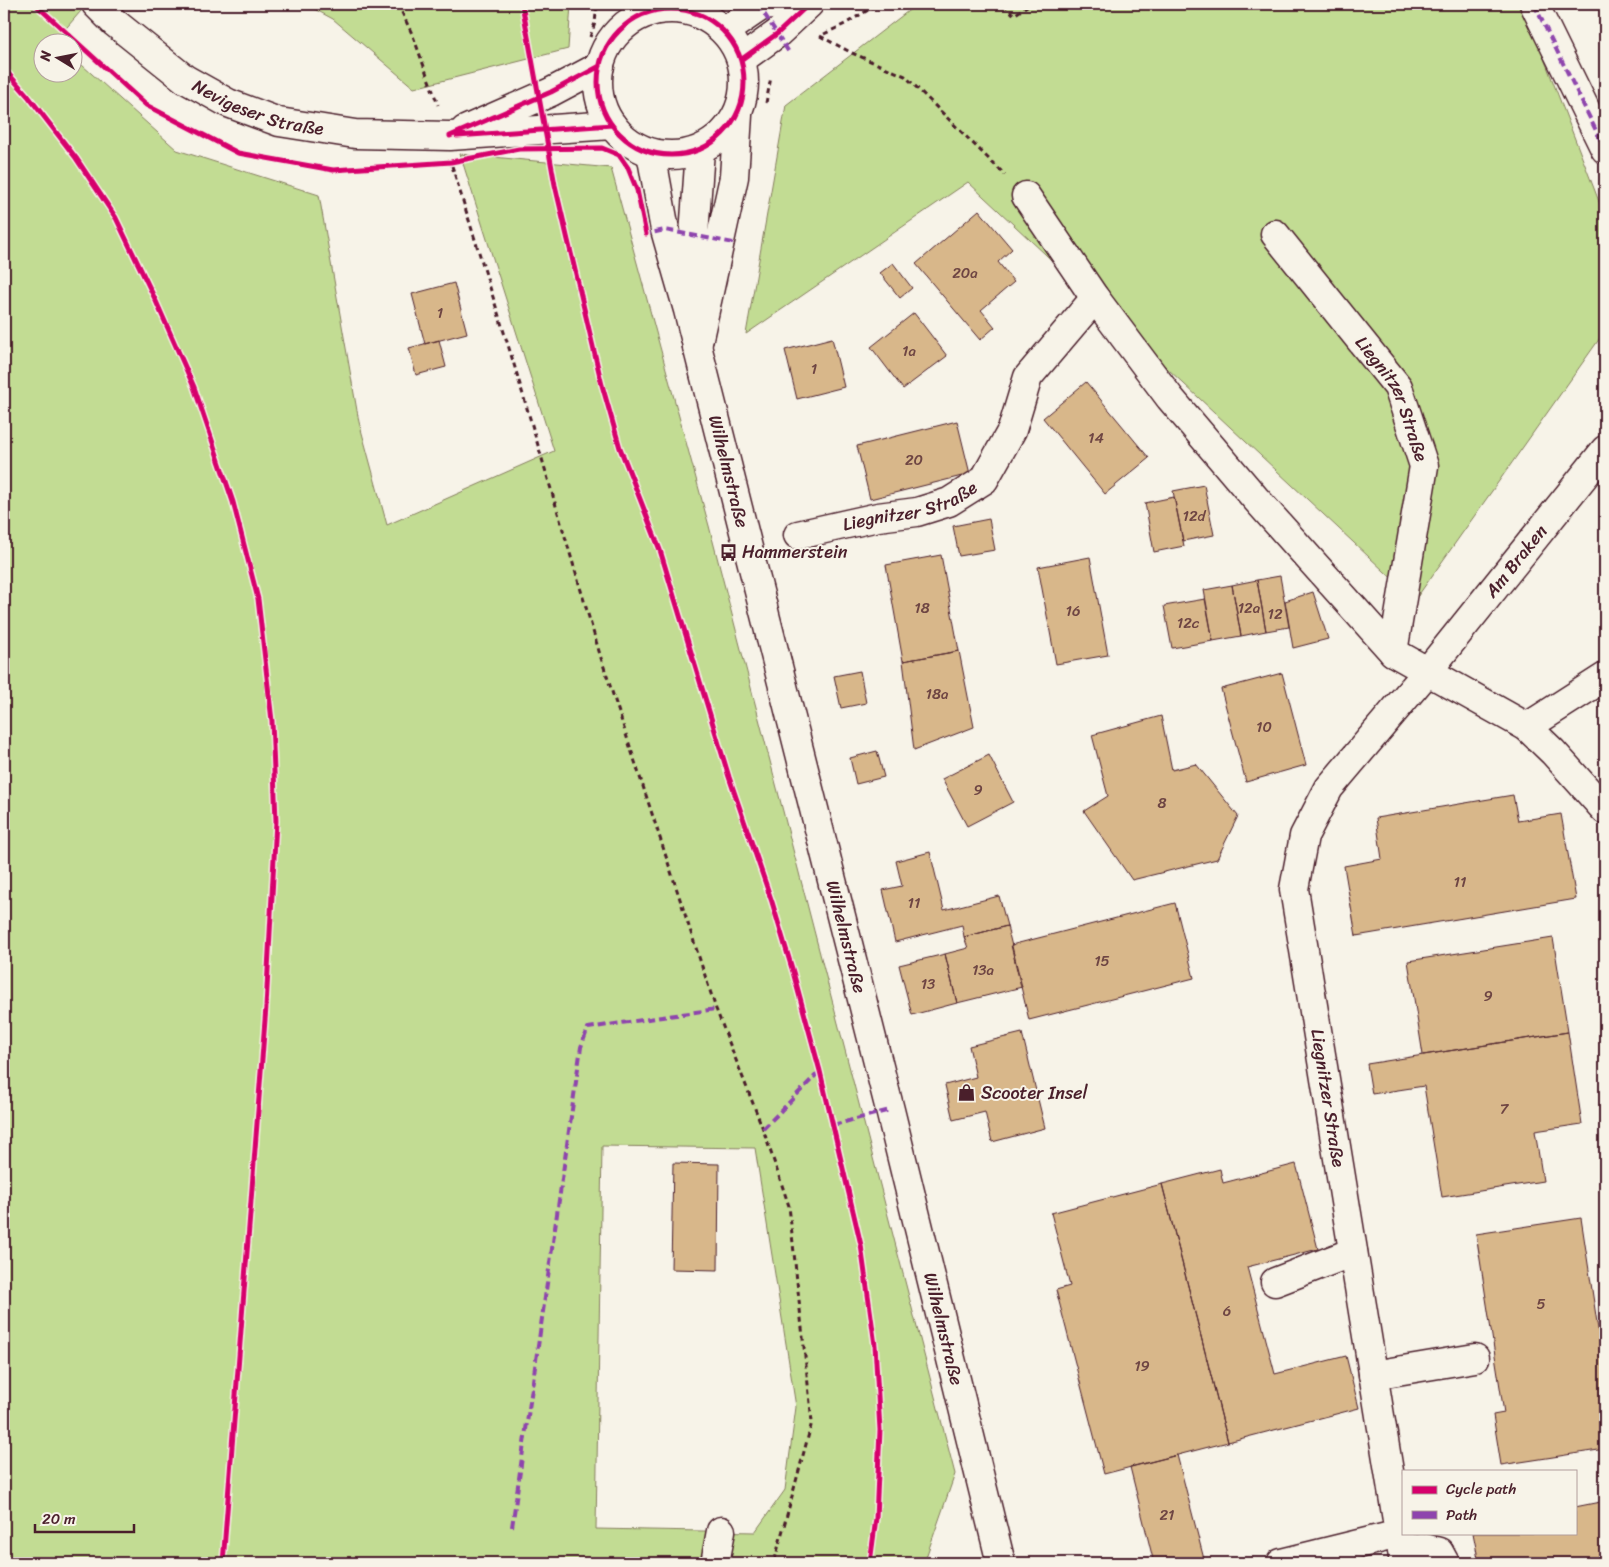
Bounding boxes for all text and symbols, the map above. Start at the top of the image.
north arrow [32,32,82,82]
text: N [32,49,59,64]
street label: Nevigeser Straße [186,70,326,145]
house number: 20a [952,260,978,286]
house number: 1 [437,300,443,326]
street label: Liegnitzer Straße [1347,329,1438,466]
house number: 1a [902,338,916,364]
house number: 1 [811,356,817,382]
street label: Wilhelmstraße [699,412,758,531]
house number: 14 [1088,425,1104,451]
house number: 20 [905,447,923,473]
street label: Liegnitzer Straße [840,472,984,540]
house number: 12d [1183,503,1207,529]
street label: Am Braken [1476,517,1556,606]
place label: Hammerstein [742,536,848,568]
bus stop icon: Hammerstein [718,542,738,562]
house number: 18 [914,595,930,621]
house number: 12a [1238,595,1261,621]
house number: 16 [1066,598,1080,624]
house number: 12 [1267,601,1283,627]
house number: 12c [1177,610,1200,636]
house number: 18a [925,681,949,707]
house number: 10 [1256,714,1272,740]
house number: 9 [973,777,983,803]
house number: 8 [1157,790,1167,816]
house number: 11 [1454,869,1466,895]
street label: Wilhelmstraße [817,877,876,997]
house number: 11 [908,890,920,916]
house number: 15 [1094,948,1110,974]
house number: 13a [972,957,995,983]
house number: 13 [921,971,935,997]
house number: 9 [1483,983,1493,1009]
street label: Liegnitzer Straße [1301,1027,1355,1170]
place label: Scooter Insel [981,1077,1089,1109]
shop icon: Scooter Insel [957,1083,977,1103]
house number: 7 [1500,1096,1510,1122]
street label: Wilhelmstraße [914,1269,973,1389]
house number: 5 [1536,1291,1546,1317]
house number: 6 [1223,1298,1231,1324]
house number: 19 [1134,1353,1150,1379]
legend [1402,1470,1576,1534]
text: Cycle path [1446,1476,1517,1502]
scale bar [35,1502,134,1534]
house number: 21 [1159,1502,1175,1528]
text: Path [1446,1502,1477,1528]
text: 20 m [42,1506,76,1532]

